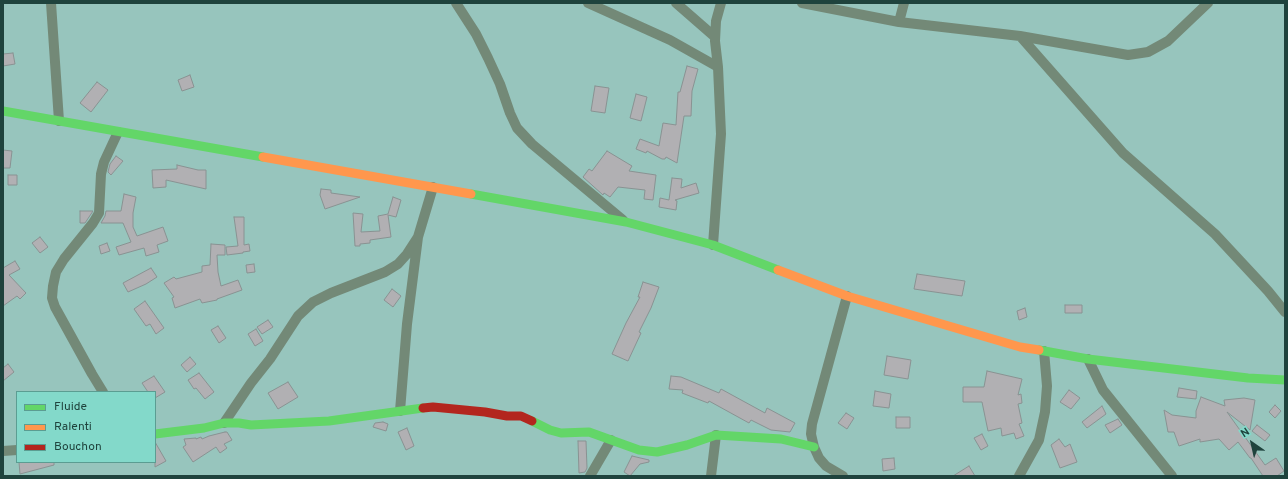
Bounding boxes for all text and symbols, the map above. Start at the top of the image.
legend [16,391,156,463]
text: Fluide [54,399,87,415]
text: Ralenti [54,419,92,435]
north arrow [1232,423,1272,463]
text: N [1238,425,1252,441]
text: Bouchon [54,439,102,455]

